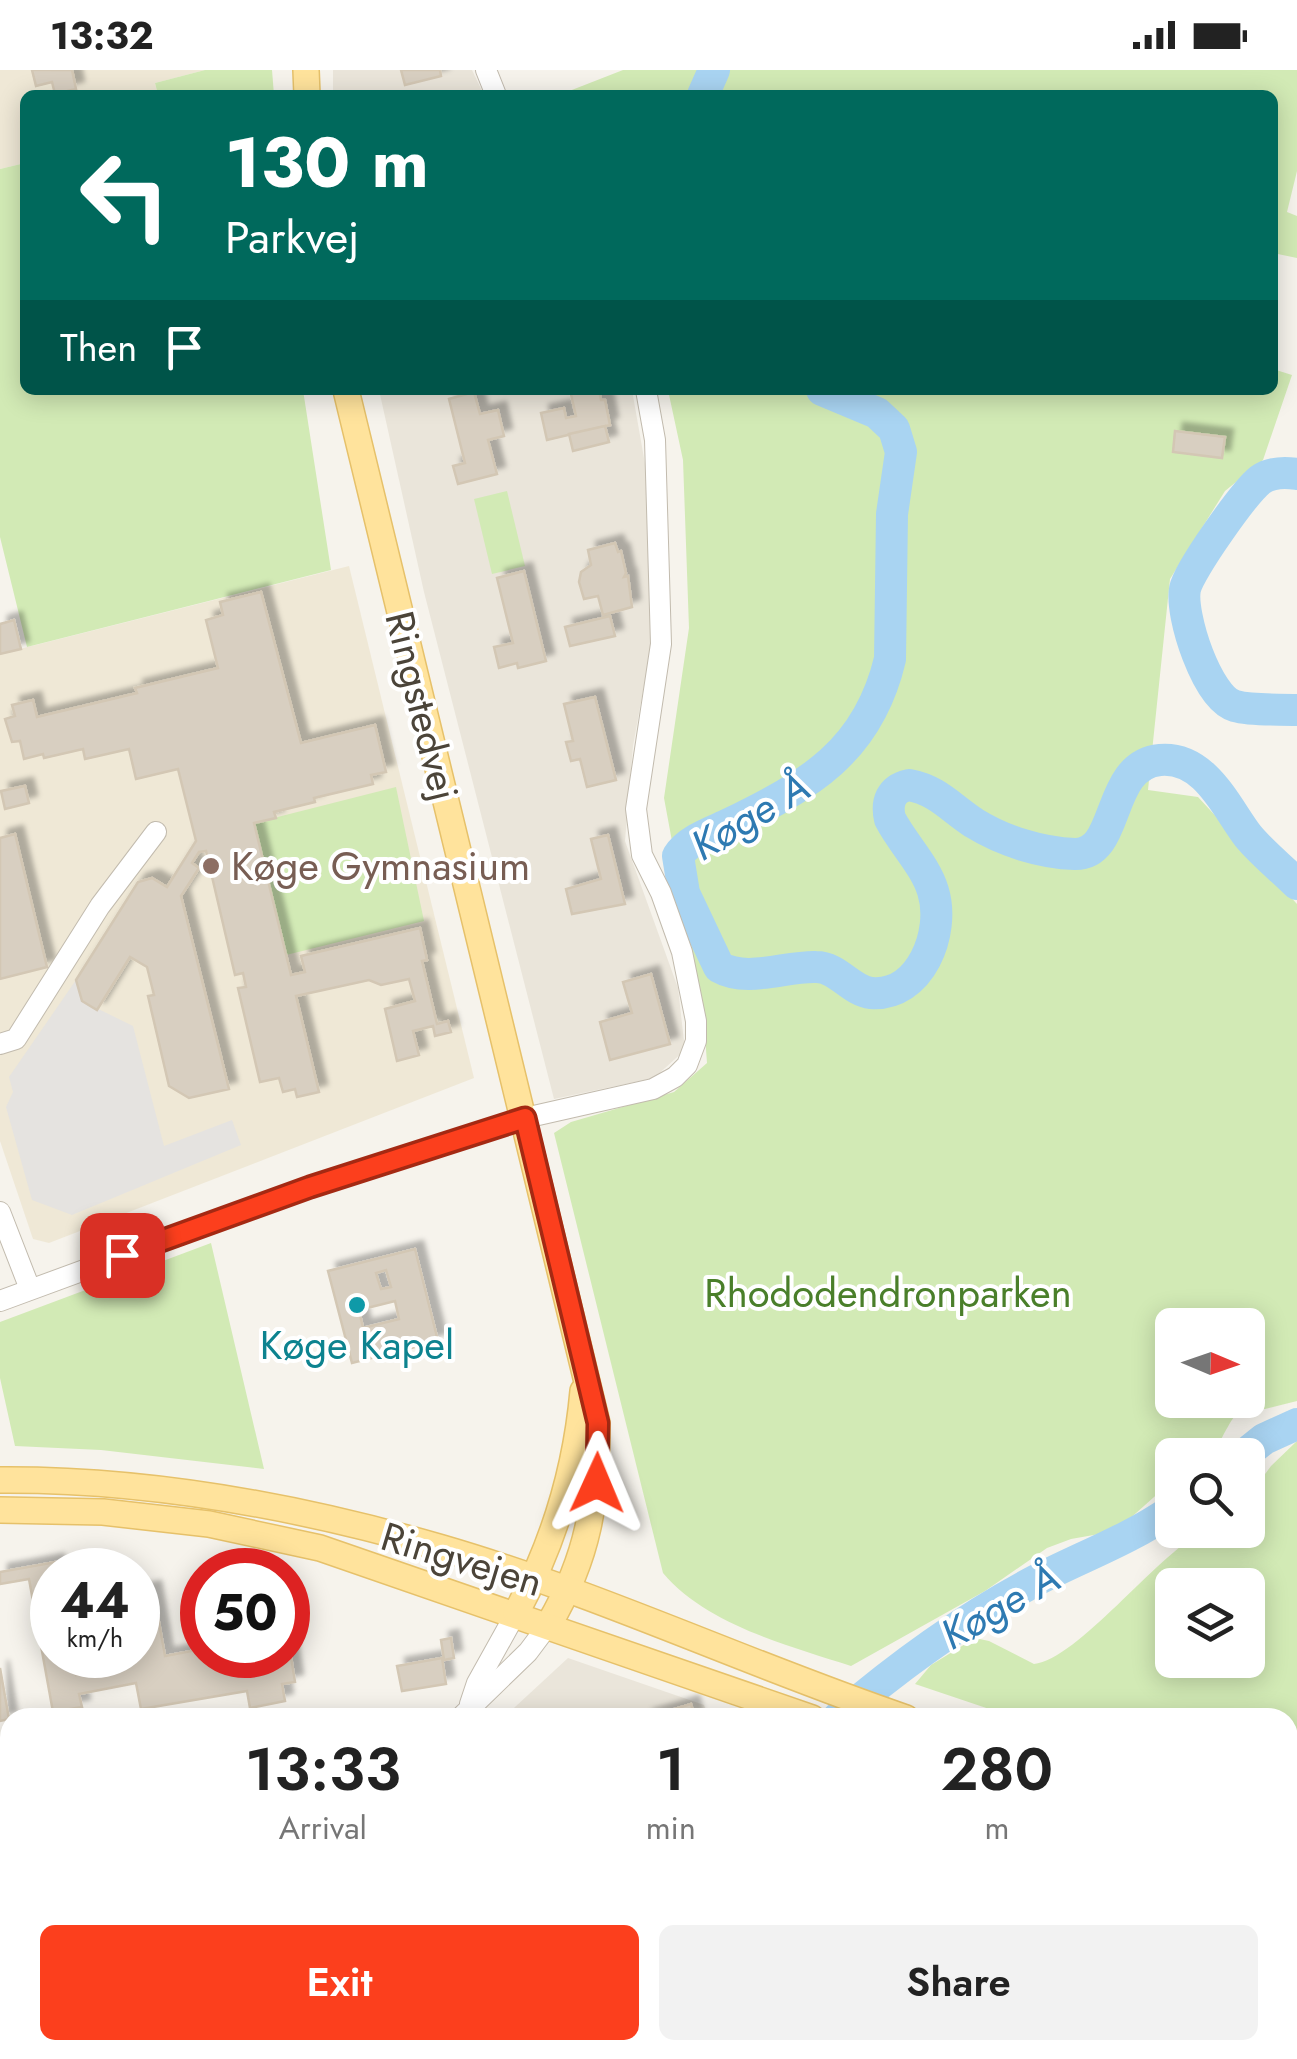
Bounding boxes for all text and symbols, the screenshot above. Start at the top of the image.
text: 13:32 [50,8,154,63]
text: 130 m [225,112,429,213]
icon: left [60,130,190,260]
text: Parkvej [225,205,359,270]
text: Then [60,320,137,375]
icon: arrive [157,320,212,375]
street label: Ringstedvej [370,605,474,807]
water label: Køge Å [679,757,821,875]
place label: Køge Gymnasium [231,837,530,895]
marker: Køge Gymnasium [200,855,222,877]
pin [80,1213,165,1298]
icon: arrive [95,1228,150,1283]
park label: Rhododendronparken [704,1264,1072,1322]
marker: Køge Kapel [346,1294,368,1316]
north arrow [1155,1308,1265,1418]
map controls [1155,1308,1265,1678]
place label: Køge Kapel [260,1316,454,1374]
position arrow [545,1431,649,1535]
button: search [1155,1438,1265,1548]
street label: Ringvejen [374,1507,550,1611]
water label: Køge Å [929,1547,1071,1665]
speed limit sign: 50 [180,1548,310,1678]
text: 44 [60,1564,130,1637]
button: layers [1155,1568,1265,1678]
text: km/h [67,1620,123,1656]
text: 13:33 [245,1726,401,1813]
text: 1 [656,1726,685,1813]
text: 280 [941,1726,1053,1813]
text: Arrival [279,1805,367,1851]
text: min [646,1805,696,1851]
text: m [984,1805,1009,1851]
button: Exit [40,1925,639,2040]
button: Share [659,1925,1258,2040]

